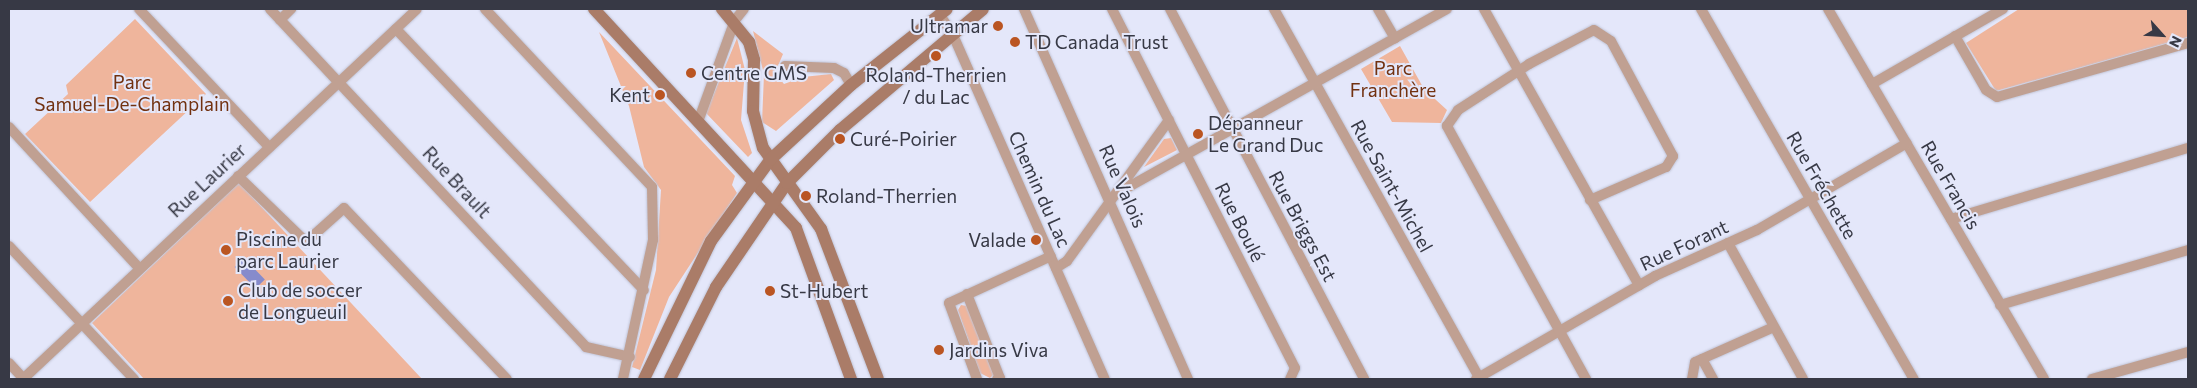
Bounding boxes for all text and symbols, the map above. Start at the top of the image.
north arrow [2137,10,2187,60]
place label: Ultramar [910,15,988,37]
marker: Ultramar [992,20,1004,32]
place label: TD Canada Trust [1025,31,1168,53]
text: N [2166,33,2186,50]
marker: TD Canada Trust [1009,36,1021,48]
marker: Roland-Therrien / du Lac [930,50,942,62]
park label: Parc Franchère [1350,57,1436,101]
place label: Centre GMS [701,62,807,84]
place label: Roland-Therrien / du Lac [865,64,1007,108]
marker: Centre GMS [685,67,697,79]
park label: Parc Samuel-De-Champlain [34,71,230,115]
place label: Kent [609,84,650,106]
marker: Kent [654,89,666,101]
place label: Dépanneur Le Grand Duc [1208,112,1323,156]
street label: Rue Saint-Michel [1346,116,1438,256]
street label: Chemin du Lac [1004,127,1076,251]
street label: Rue Fréchette [1782,127,1862,243]
place label: Curé-Poirier [850,128,957,150]
marker: Dépanneur Le Grand Duc [1192,128,1204,140]
marker: Curé-Poirier [834,133,846,145]
street label: Rue Francis [1916,137,1986,233]
street label: Rue Laurier [163,138,251,222]
street label: Rue Brault [418,141,496,223]
street label: Rue Valois [1095,141,1151,231]
street label: Rue Briggs Est [1264,167,1342,285]
street label: Rue Boulé [1210,179,1270,265]
place label: Roland-Therrien [816,185,957,207]
marker: Roland-Therrien [800,190,812,202]
street label: Rue Forant [1636,215,1732,275]
place label: Piscine du parc Laurier [236,228,339,272]
place label: Valade [968,229,1026,251]
marker: Valade [1030,234,1042,246]
marker: Piscine du parc Laurier [220,244,232,256]
place label: Club de soccer de Longueuil [238,279,362,323]
place label: St-Hubert [780,280,868,302]
marker: St-Hubert [764,285,776,297]
marker: Club de soccer de Longueuil [222,295,234,307]
place label: Jardins Viva [949,339,1048,361]
marker: Jardins Viva [933,344,945,356]

